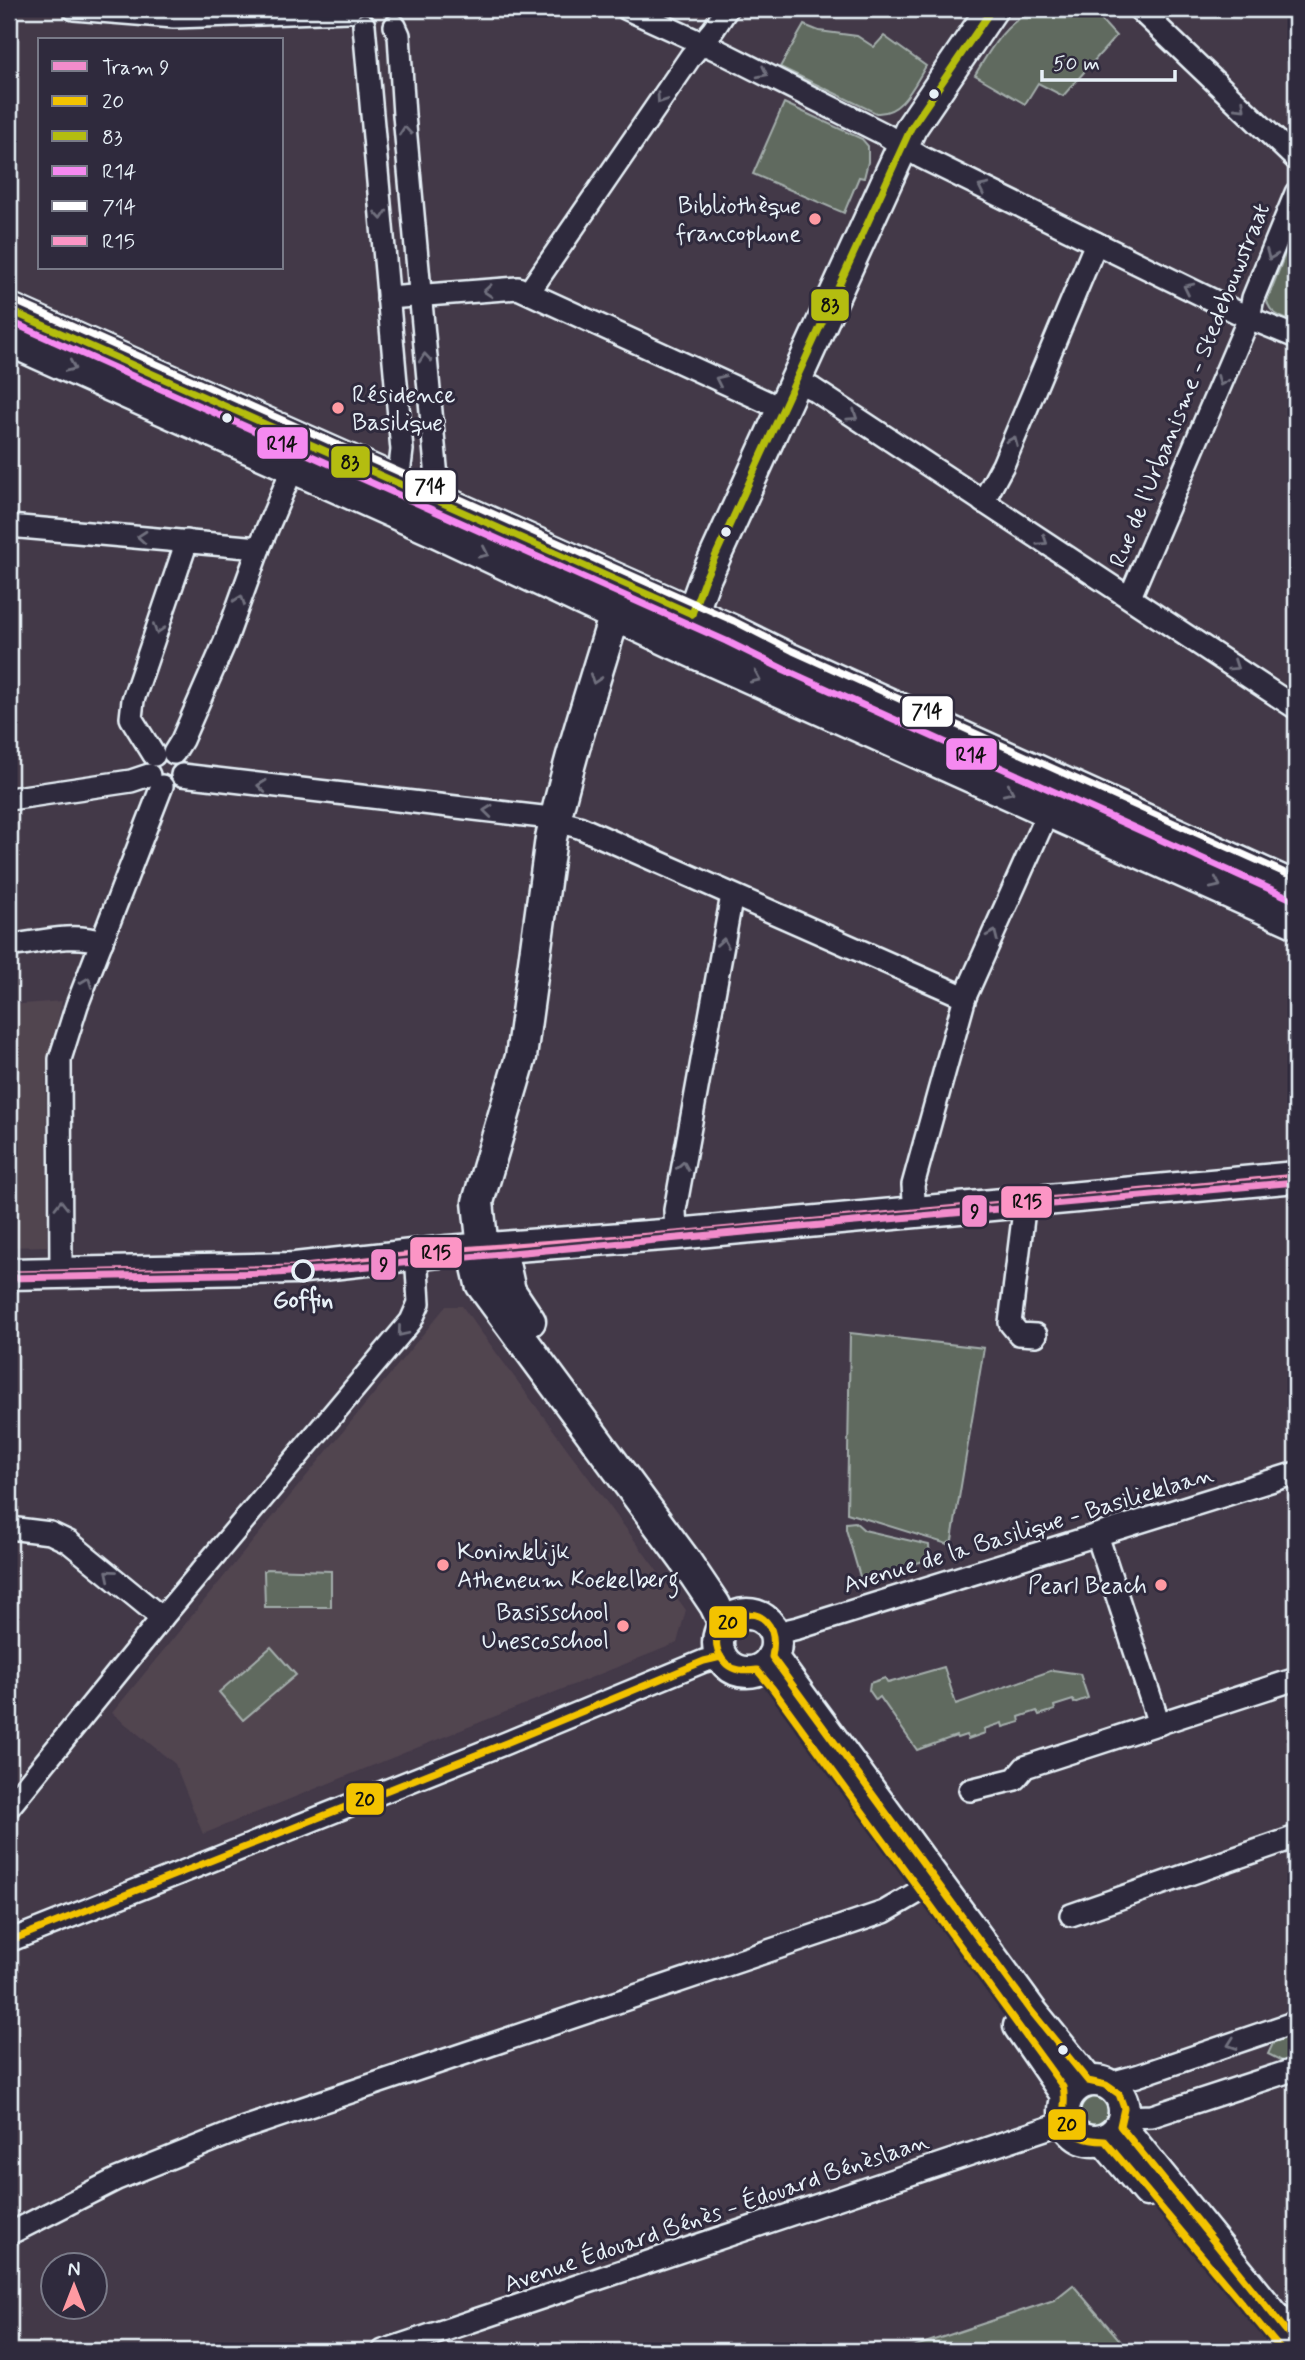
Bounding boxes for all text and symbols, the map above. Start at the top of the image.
legend [38,38,284,270]
scale bar [1042,38,1176,82]
text: 50 m [1053,50,1100,78]
text: Tram 9 [102,54,170,82]
one-way arrow [756,65,768,79]
unlabelled marker [927,87,941,101]
text: 20 [102,88,124,116]
one-way arrow [657,91,670,104]
one-way arrow [1233,98,1246,111]
text: 83 [102,124,123,152]
one-way arrow [398,125,413,136]
text: R14 [102,158,137,186]
one-way arrow [978,182,990,196]
place label: Bibliothèque francophone [676,191,801,250]
text: 714 [102,194,136,222]
street label: Rue de l'Urbanisme - Stedebouwstraat [1103,199,1278,572]
one-way arrow [373,210,388,221]
marker: Bibliothèque francophone [807,211,823,227]
text: R15 [102,228,135,256]
one-way arrow [1265,248,1279,260]
one-way arrow [1183,282,1195,296]
one-way arrow [482,283,493,298]
line badge: 83 [810,288,850,322]
text: 83 [821,294,839,319]
one-way arrow [418,352,433,363]
one-way arrow [64,359,76,373]
one-way arrow [1216,373,1230,386]
one-way arrow [715,374,727,388]
place label: Résidence Basilique [352,380,455,439]
marker: Résidence Basilique [330,400,346,416]
one-way arrow [846,408,859,421]
unlabelled marker [220,411,234,425]
line badge: R14 [256,426,309,460]
text: R14 [266,432,298,457]
one-way arrow [1005,436,1019,448]
line badge: 83 [330,445,371,479]
text: 83 [341,451,359,476]
line badge: 714 [404,469,457,503]
text: 714 [415,475,446,500]
unlabelled marker [719,525,733,539]
one-way arrow [136,530,147,545]
one-way arrow [1036,533,1049,546]
one-way arrow [477,545,489,559]
one-way arrow [232,595,246,607]
one-way arrow [152,622,166,635]
one-way arrow [1226,658,1239,671]
one-way arrow [749,670,761,684]
one-way arrow [588,673,603,685]
line badge: 714 [901,695,954,728]
text: 714 [912,700,943,725]
line badge: R14 [945,737,998,771]
text: R14 [955,743,987,768]
one-way arrow [256,779,267,794]
one-way arrow [1002,783,1014,797]
one-way arrow [482,804,493,819]
one-way arrow [1209,876,1221,890]
one-way arrow [985,930,999,942]
one-way arrow [715,937,730,948]
one-way arrow [78,977,92,989]
one-way arrow [674,1160,689,1172]
line badge: R15 [1000,1185,1053,1219]
text: R15 [1012,1190,1042,1215]
line badge: 9 [961,1194,988,1228]
one-way arrow [53,1199,69,1210]
text: 9 [970,1200,980,1225]
line badge: R15 [409,1236,463,1269]
text: R15 [421,1241,451,1266]
line badge: 9 [370,1248,397,1281]
text: 9 [379,1253,389,1278]
marker: Goffin [292,1260,314,1282]
place label: Goffin [273,1285,333,1316]
one-way arrow [398,1323,410,1336]
street label: Avenue de la Basilique - Basilieklaan [840,1459,1217,1602]
place label: Koninklijk Atheneum Koekelberg [457,1537,679,1599]
marker: Koninklijk Atheneum Koekelberg [435,1557,451,1573]
one-way arrow [105,1570,117,1583]
place label: Pearl Beach [1028,1571,1147,1602]
marker: Pearl Beach [1153,1577,1169,1593]
place label: Basisschool Unescoschool [482,1598,609,1657]
line badge: 20 [708,1605,748,1639]
text: 20 [718,1611,738,1636]
marker: Basisschool Unescoschool [615,1618,631,1634]
line badge: 20 [345,1782,385,1816]
text: 20 [355,1788,375,1813]
one-way arrow [1226,2036,1238,2050]
unlabelled marker [1056,2043,1070,2057]
line badge: 20 [1047,2108,1087,2141]
text: 20 [1057,2113,1077,2138]
street label: Avenue Édouard Bénès - Édouard Bénèslaan [499,2124,933,2301]
north arrow [38,2252,108,2322]
text: N [68,2258,80,2283]

